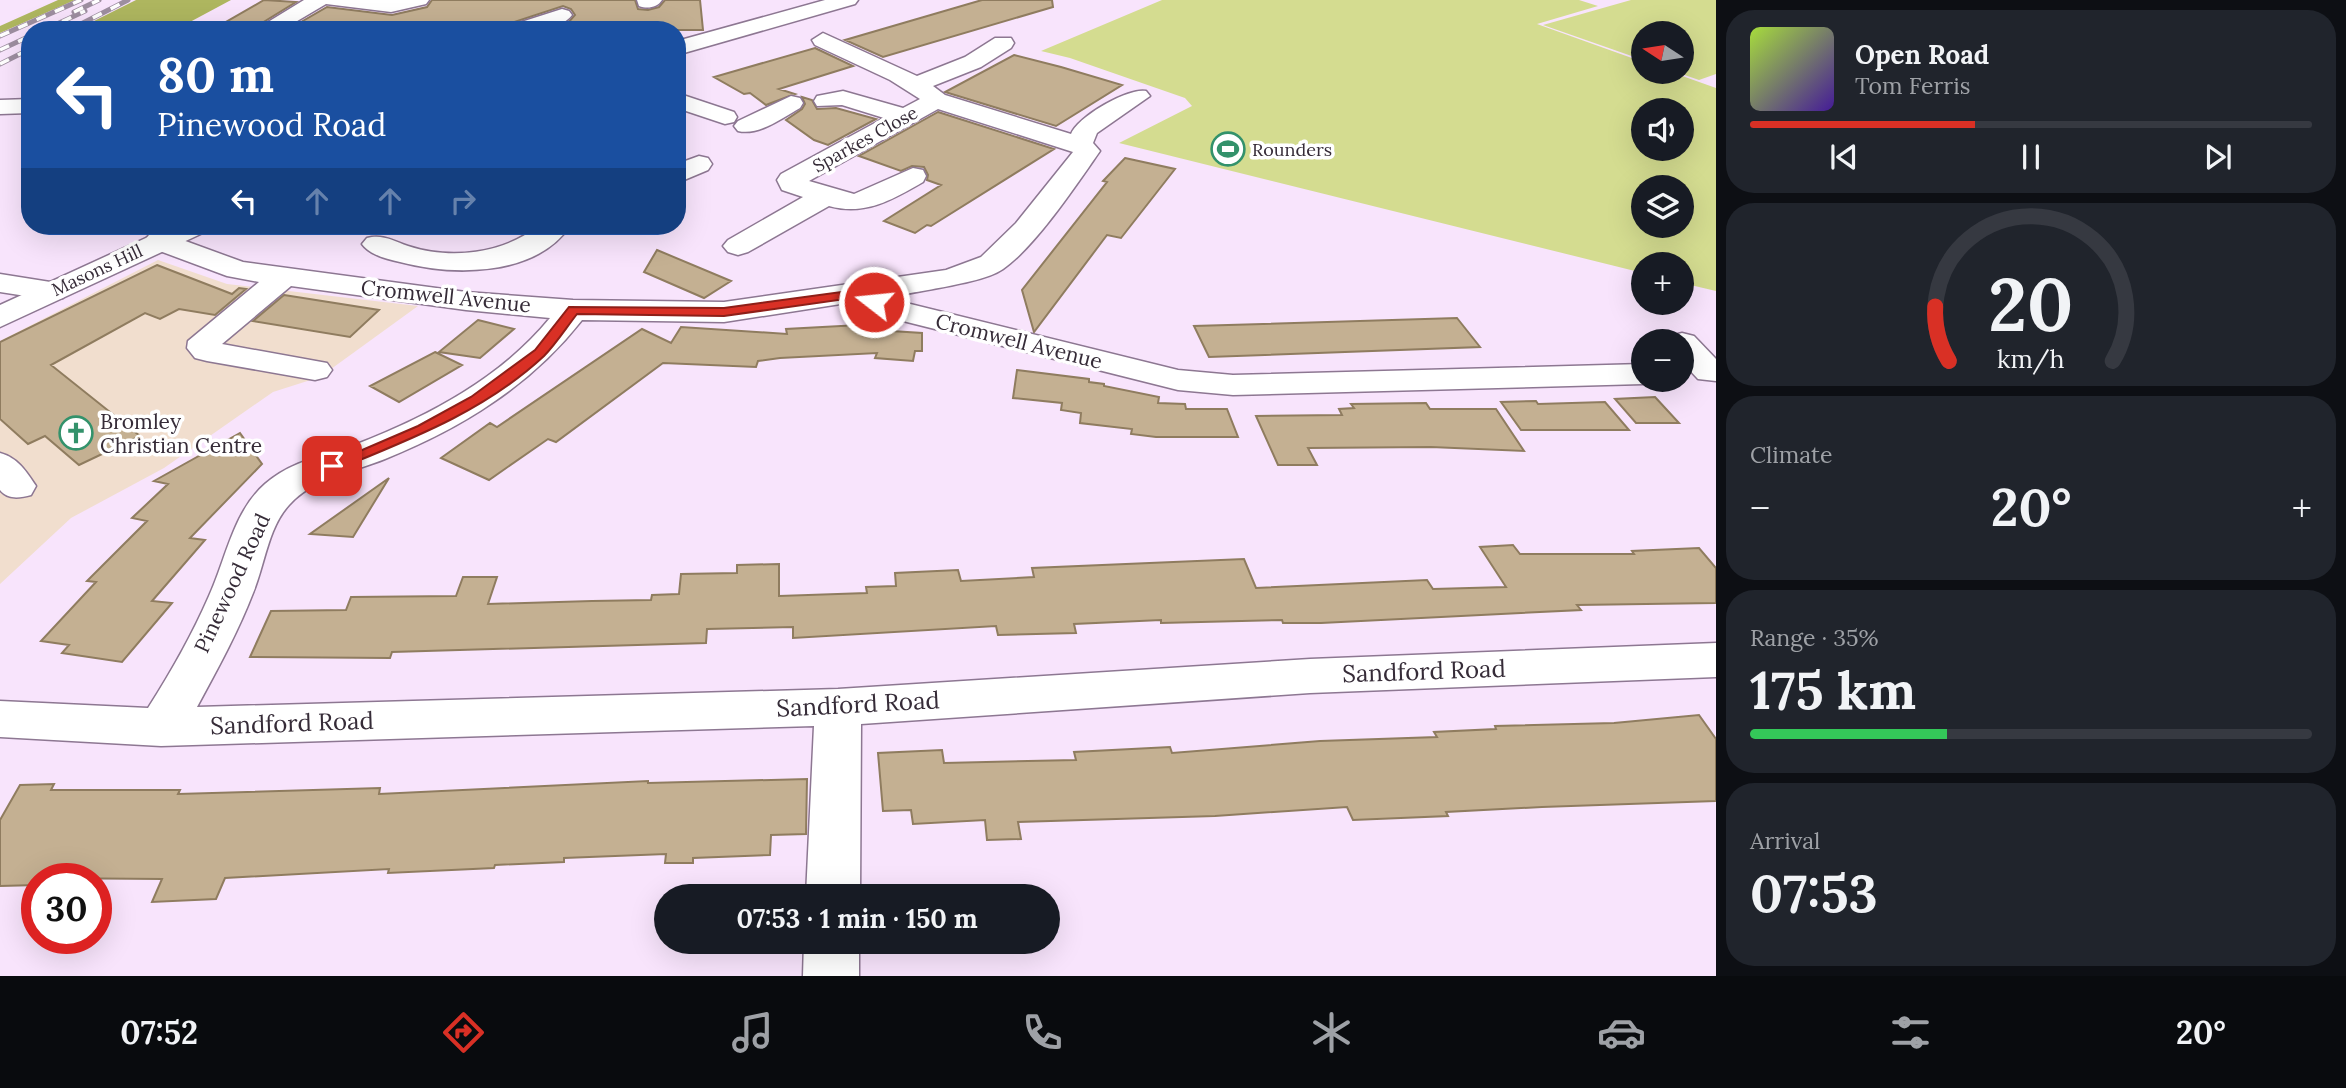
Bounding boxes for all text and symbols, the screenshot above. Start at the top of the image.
north arrow [1631,21,1694,84]
map controls [1631,21,1694,392]
text: Open Road [1855,38,1989,71]
text: 80 m [157,43,274,105]
icon: left [42,49,133,140]
text: Tom Ferris [1855,71,1970,100]
button: sound [1631,98,1694,161]
street label: Sparkes Close [809,101,922,177]
text: Pinewood Road [157,104,387,145]
sports icon: Rounders [1209,130,1247,168]
place label: Rounders [1252,138,1332,161]
icon: previous [1825,138,1863,176]
icon: pause [2012,138,2050,176]
icon: next [2199,138,2237,176]
button: layers [1631,175,1694,238]
icon: left [225,182,263,220]
icon: ahead [298,182,336,220]
icon: ahead [371,182,409,220]
icon: right [444,182,482,220]
street label: Masons Hill [48,239,146,301]
button: + [1631,252,1694,315]
text: 20 [1988,258,2074,351]
position arrow [837,265,911,339]
street label: Cromwell Avenue [360,274,532,318]
street label: Cromwell Avenue [933,307,1105,375]
button: − [1631,329,1694,392]
text: km/h [1997,343,2065,375]
place label: Bromley Christian Centre [100,408,262,459]
church icon: Bromley Christian Centre [57,414,95,452]
pin [302,436,362,496]
text: Climate [1750,440,1832,469]
icon: arrive [313,447,351,485]
text: 20° [1991,474,2071,540]
text: − [1750,484,1770,532]
text: + [2292,484,2312,532]
street label: Pinewood Road [188,509,276,657]
text: Range · 35% [1750,623,1879,652]
street label: Sandford Road [1342,653,1506,689]
text: 175 km [1750,657,1916,723]
street label: Sandford Road [776,684,940,724]
street label: Sandford Road [210,705,374,741]
text: Arrival [1750,826,1820,855]
text: 07:53 [1750,860,1878,926]
speed limit sign: 30 [21,863,112,954]
text: 07:53 · 1 min · 150 m [736,902,978,935]
icon: directions [439,1008,488,1057]
icon: music [728,1008,777,1057]
icon: phone [1018,1008,1067,1057]
icon: climate [1307,1008,1356,1057]
icon: car [1597,1008,1646,1057]
icon: filters [1886,1008,1935,1057]
text: 07:52 [120,1012,198,1053]
text: 20° [2176,1012,2226,1053]

